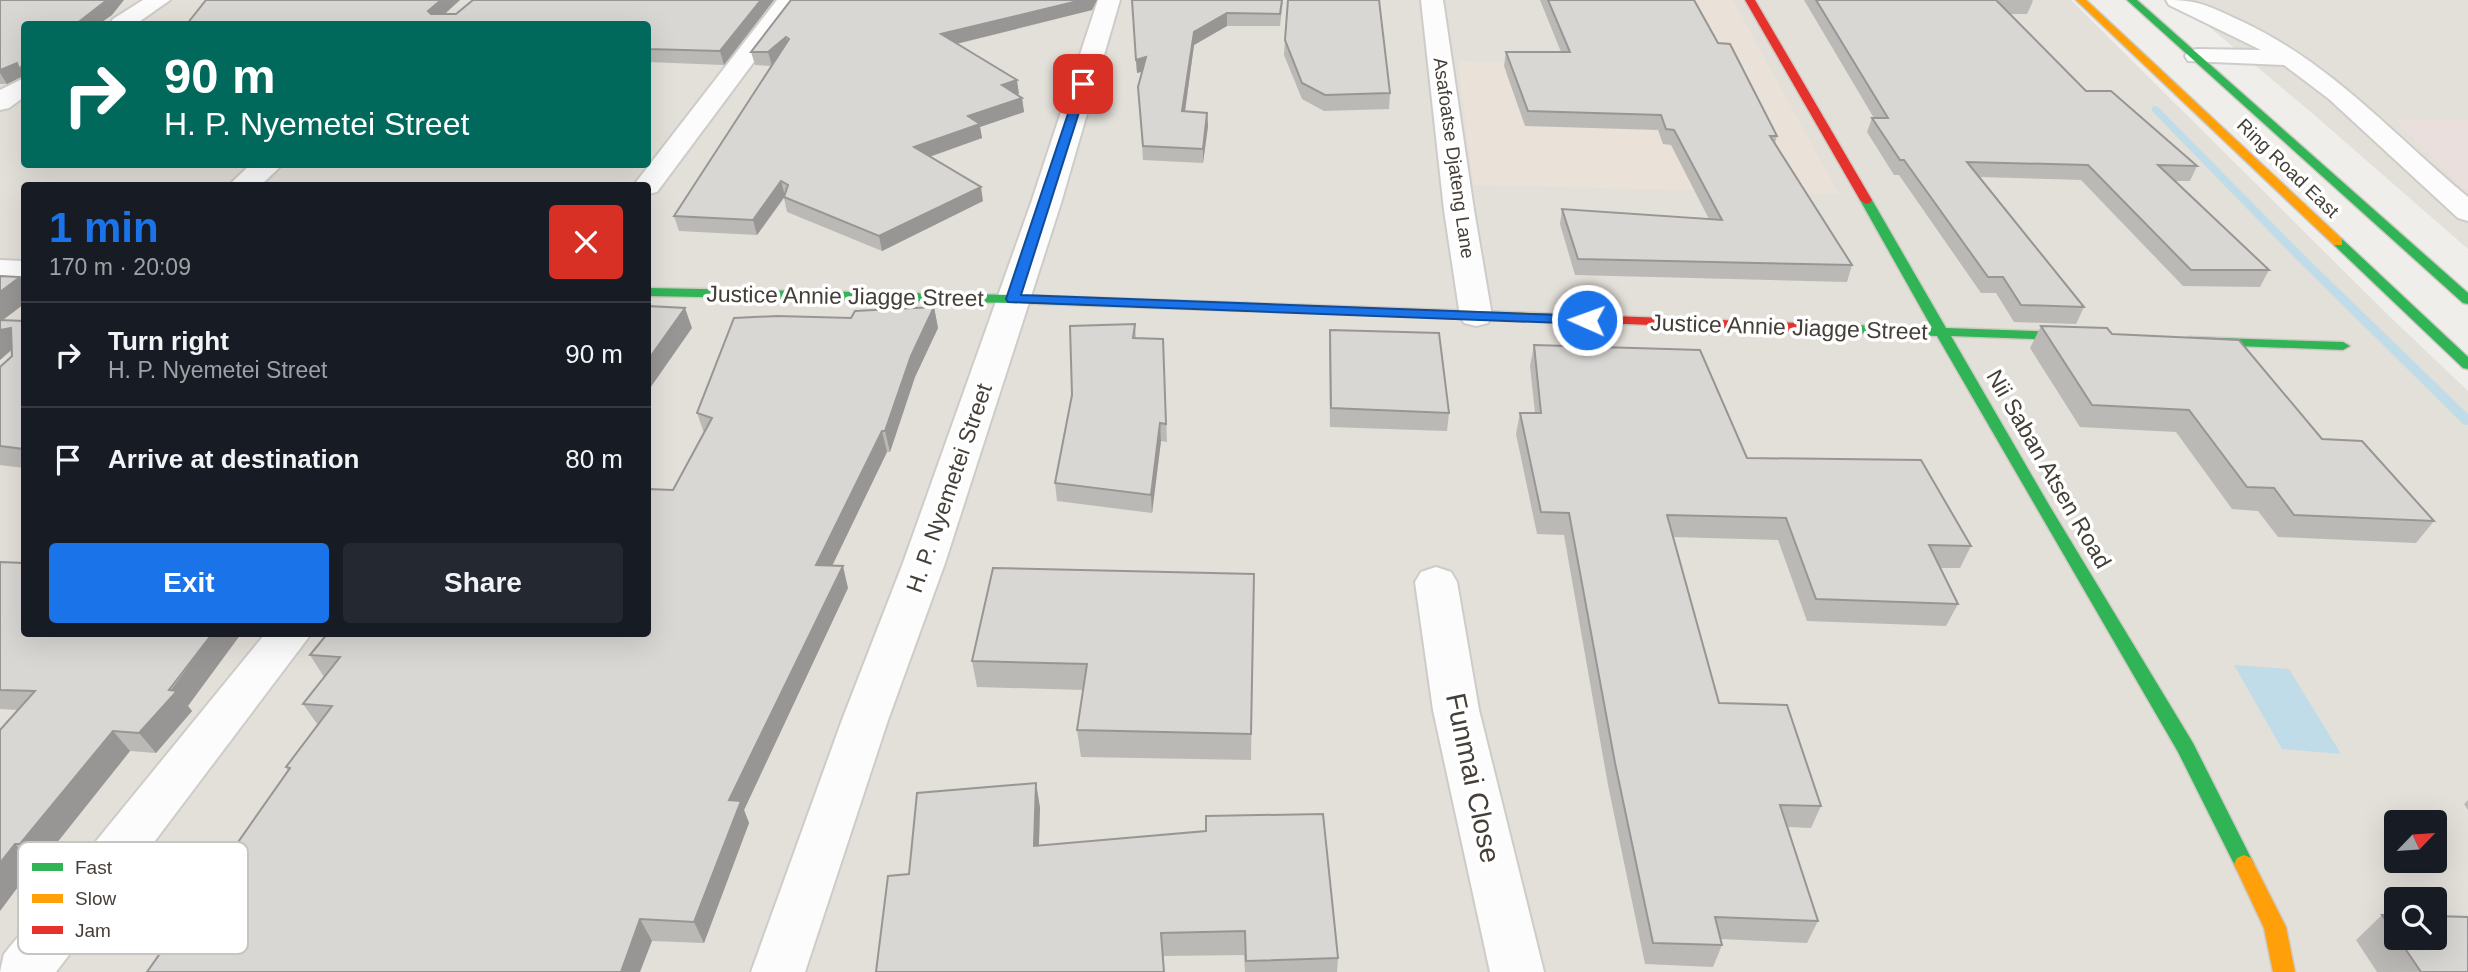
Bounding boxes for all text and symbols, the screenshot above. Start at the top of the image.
icon: right [49,49,140,140]
text: 90 m [164,49,276,103]
pin [1053,54,1113,114]
street label: Asafoatse Djateng Lane [1429,56,1479,260]
icon: arrive [1064,65,1102,103]
text: H. P. Nyemetei Street [164,106,469,142]
street label: Ring Road East [2233,114,2344,222]
text: 1 min [49,204,159,251]
button: close [549,205,623,279]
text: 170 m · 20:09 [49,254,191,280]
street label: Justice Annie Jiagge Street [706,281,985,311]
position arrow [1550,283,1624,357]
street label: Justice Annie Jiagge Street [1650,309,1929,345]
text: Turn right [108,326,229,356]
icon: right [49,336,87,374]
text: 90 m [565,339,623,369]
text: H. P. Nyemetei Street [108,357,327,383]
street label: Nii Saban Atsen Road [1981,365,2117,573]
street label: H. P. Nyemetei Street [901,379,997,596]
icon: arrive [49,441,87,479]
text: Arrive at destination [108,444,359,474]
text: 80 m [565,444,623,474]
button: Exit [49,543,329,623]
button: Share [343,543,623,623]
street label: Funmai Close [1440,690,1506,866]
north arrow [2384,810,2446,873]
map controls [2384,810,2447,950]
legend [18,842,248,954]
text: Fast [75,857,113,878]
button: search [2384,887,2447,950]
text: Slow [75,888,116,909]
text: Jam [75,920,111,941]

